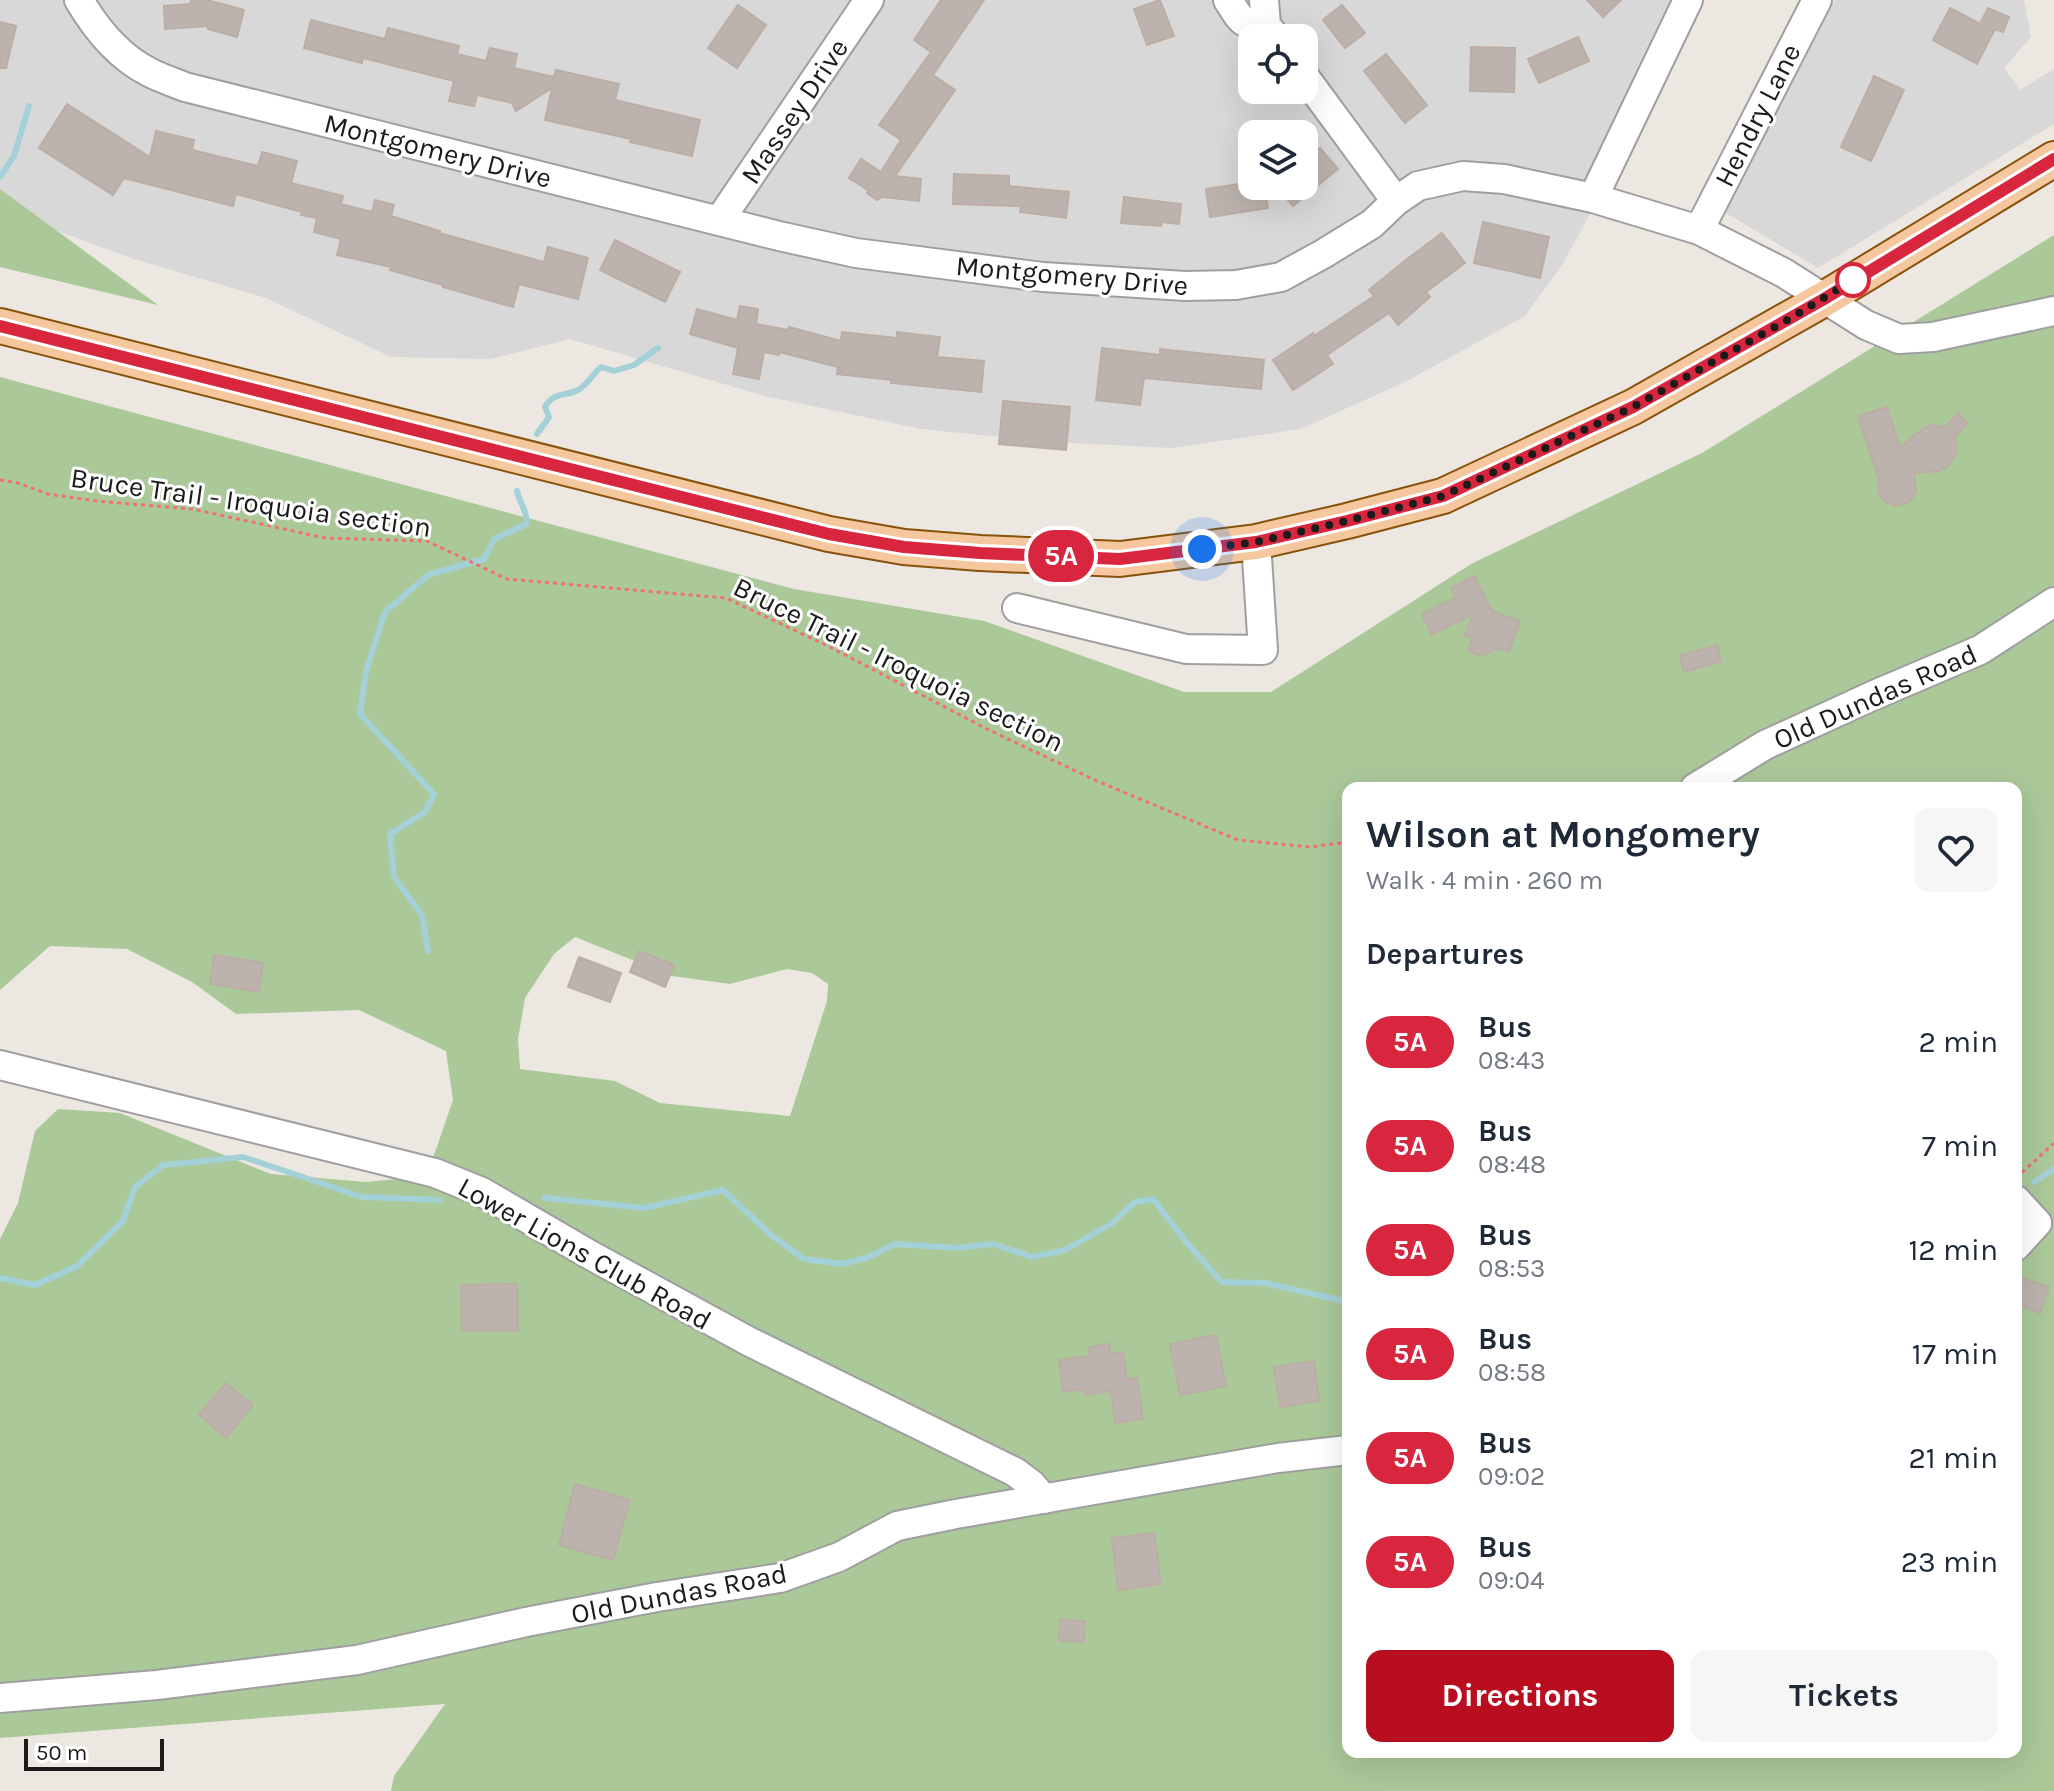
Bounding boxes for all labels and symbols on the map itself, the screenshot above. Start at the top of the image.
street label: Massey Drive [734,32,855,190]
street label: Hendry Lane [1707,38,1808,192]
street label: Montgomery Drive [321,106,555,195]
street label: Montgomery Drive [954,249,1190,302]
unlabelled marker [1836,263,1870,297]
street label: Bruce Trail - Iroquoia section [69,461,433,544]
your location [1182,529,1222,569]
line badge: 5A [1025,530,1097,582]
street label: Bruce Trail - Iroquoia section [728,570,1069,759]
street label: Old Dundas Road [1768,637,1982,756]
street label: Lower Lions Club Road [452,1170,717,1337]
street label: Old Dundas Road [568,1556,790,1631]
scale bar [24,1735,164,1771]

